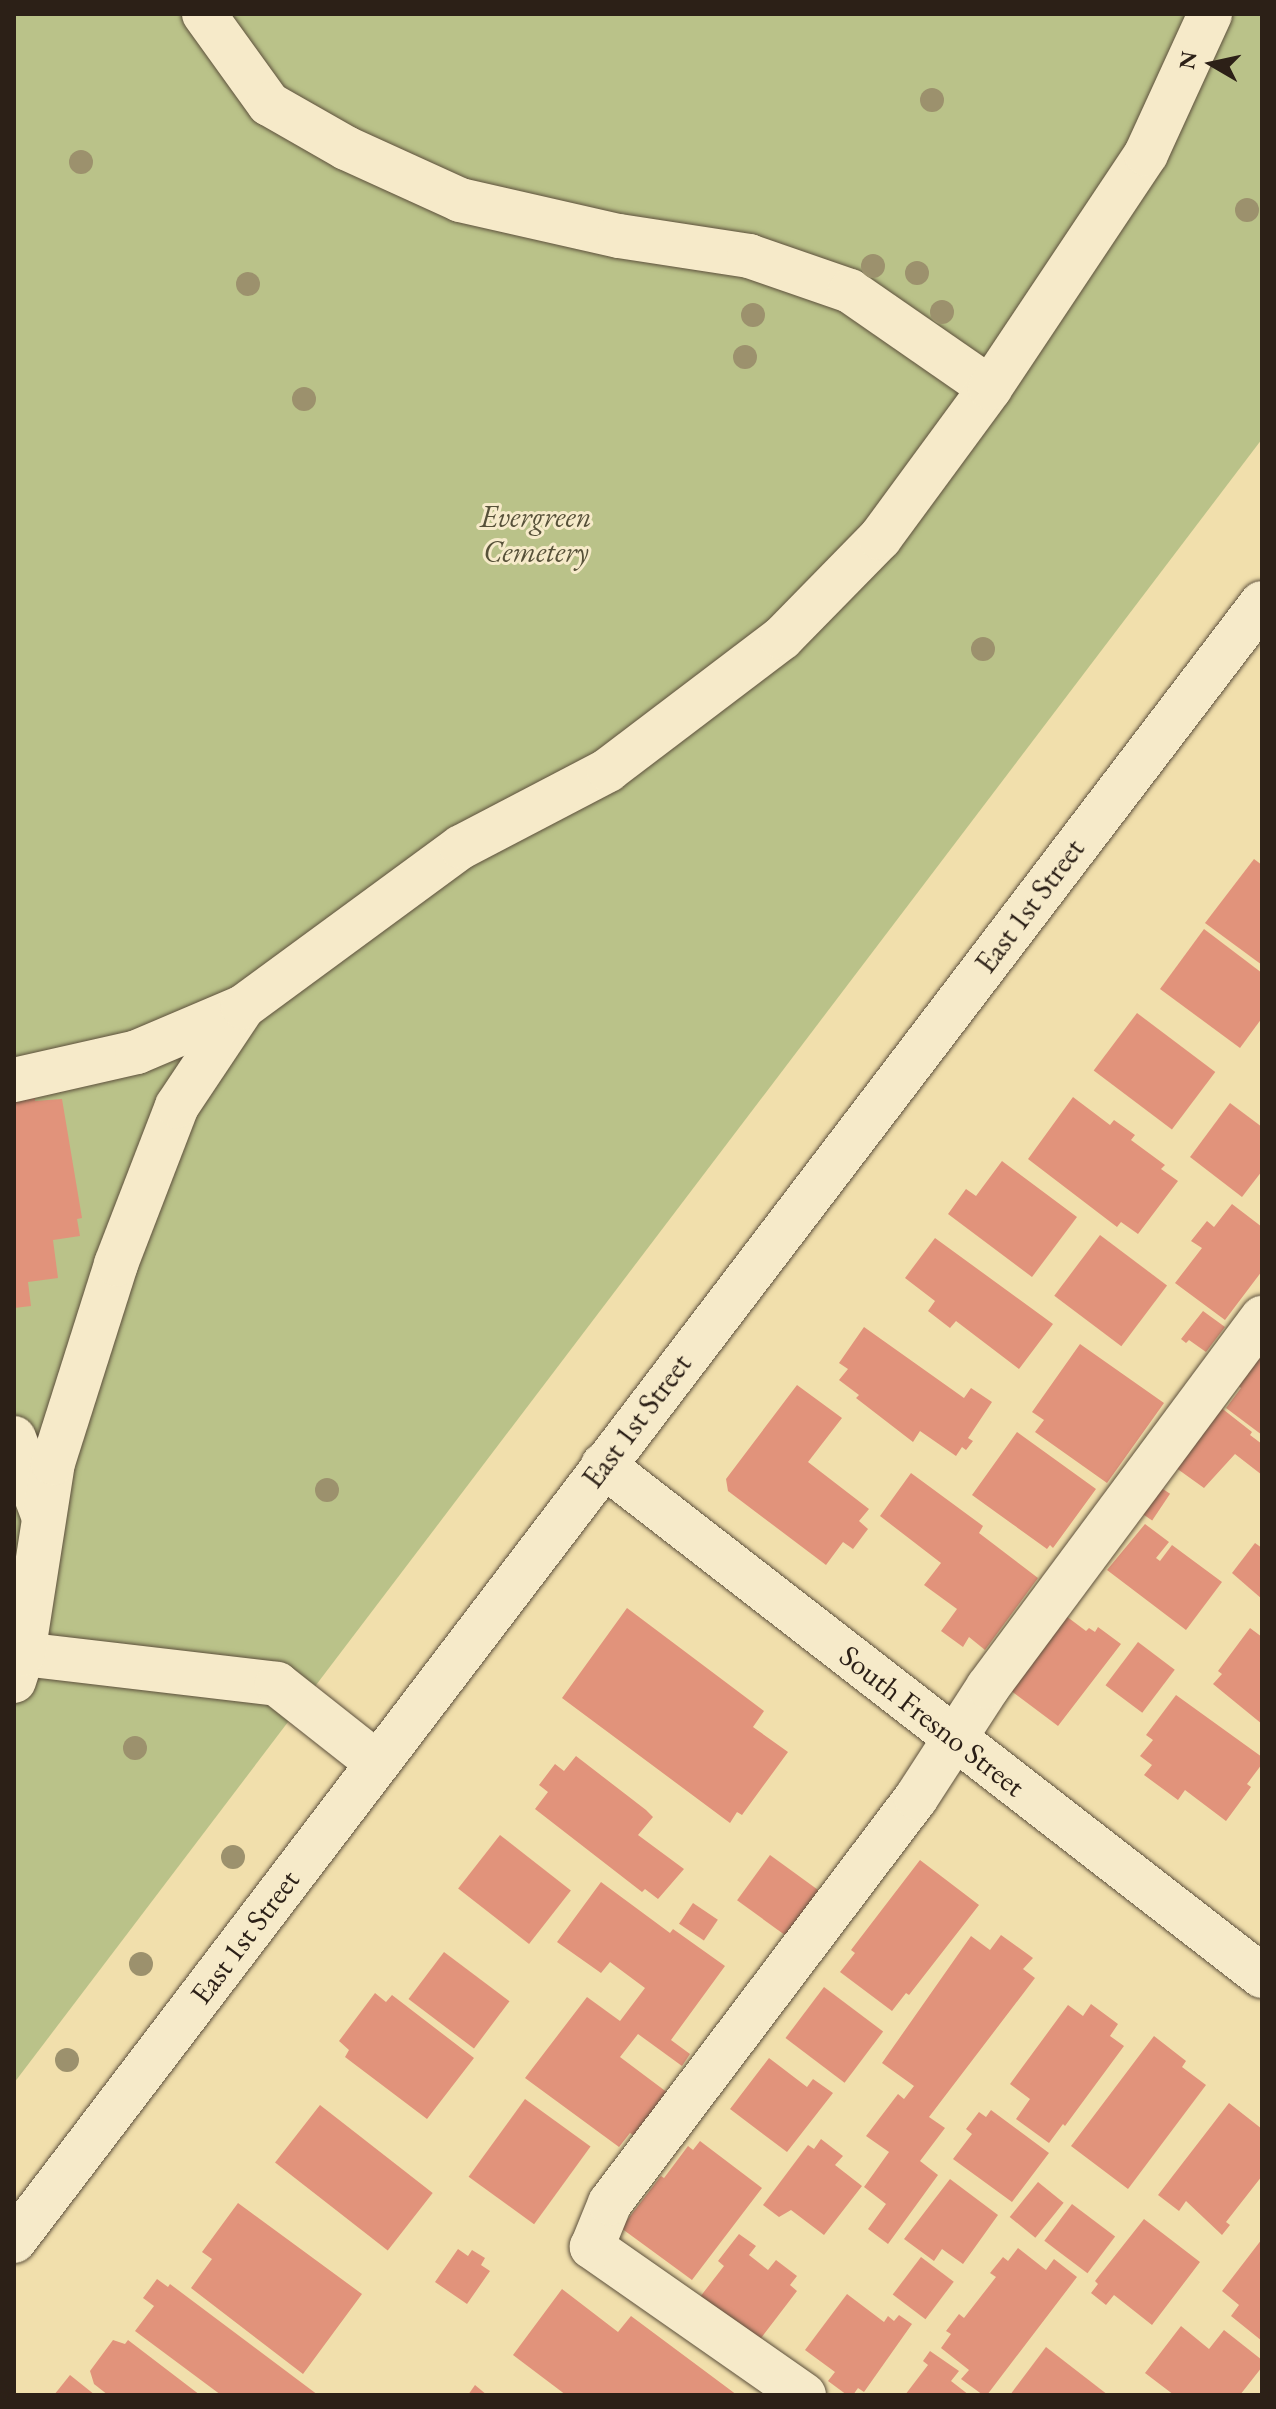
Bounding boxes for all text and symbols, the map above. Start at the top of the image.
north arrow [1172,24,1252,104]
text: N [1172,49,1204,71]
park label: Evergreen Cemetery [480,499,592,570]
street label: East 1st Street [968,832,1092,980]
street label: East 1st Street [575,1347,699,1495]
street label: South Fresno Street [832,1638,1032,1804]
street label: East 1st Street [183,1863,307,2011]

